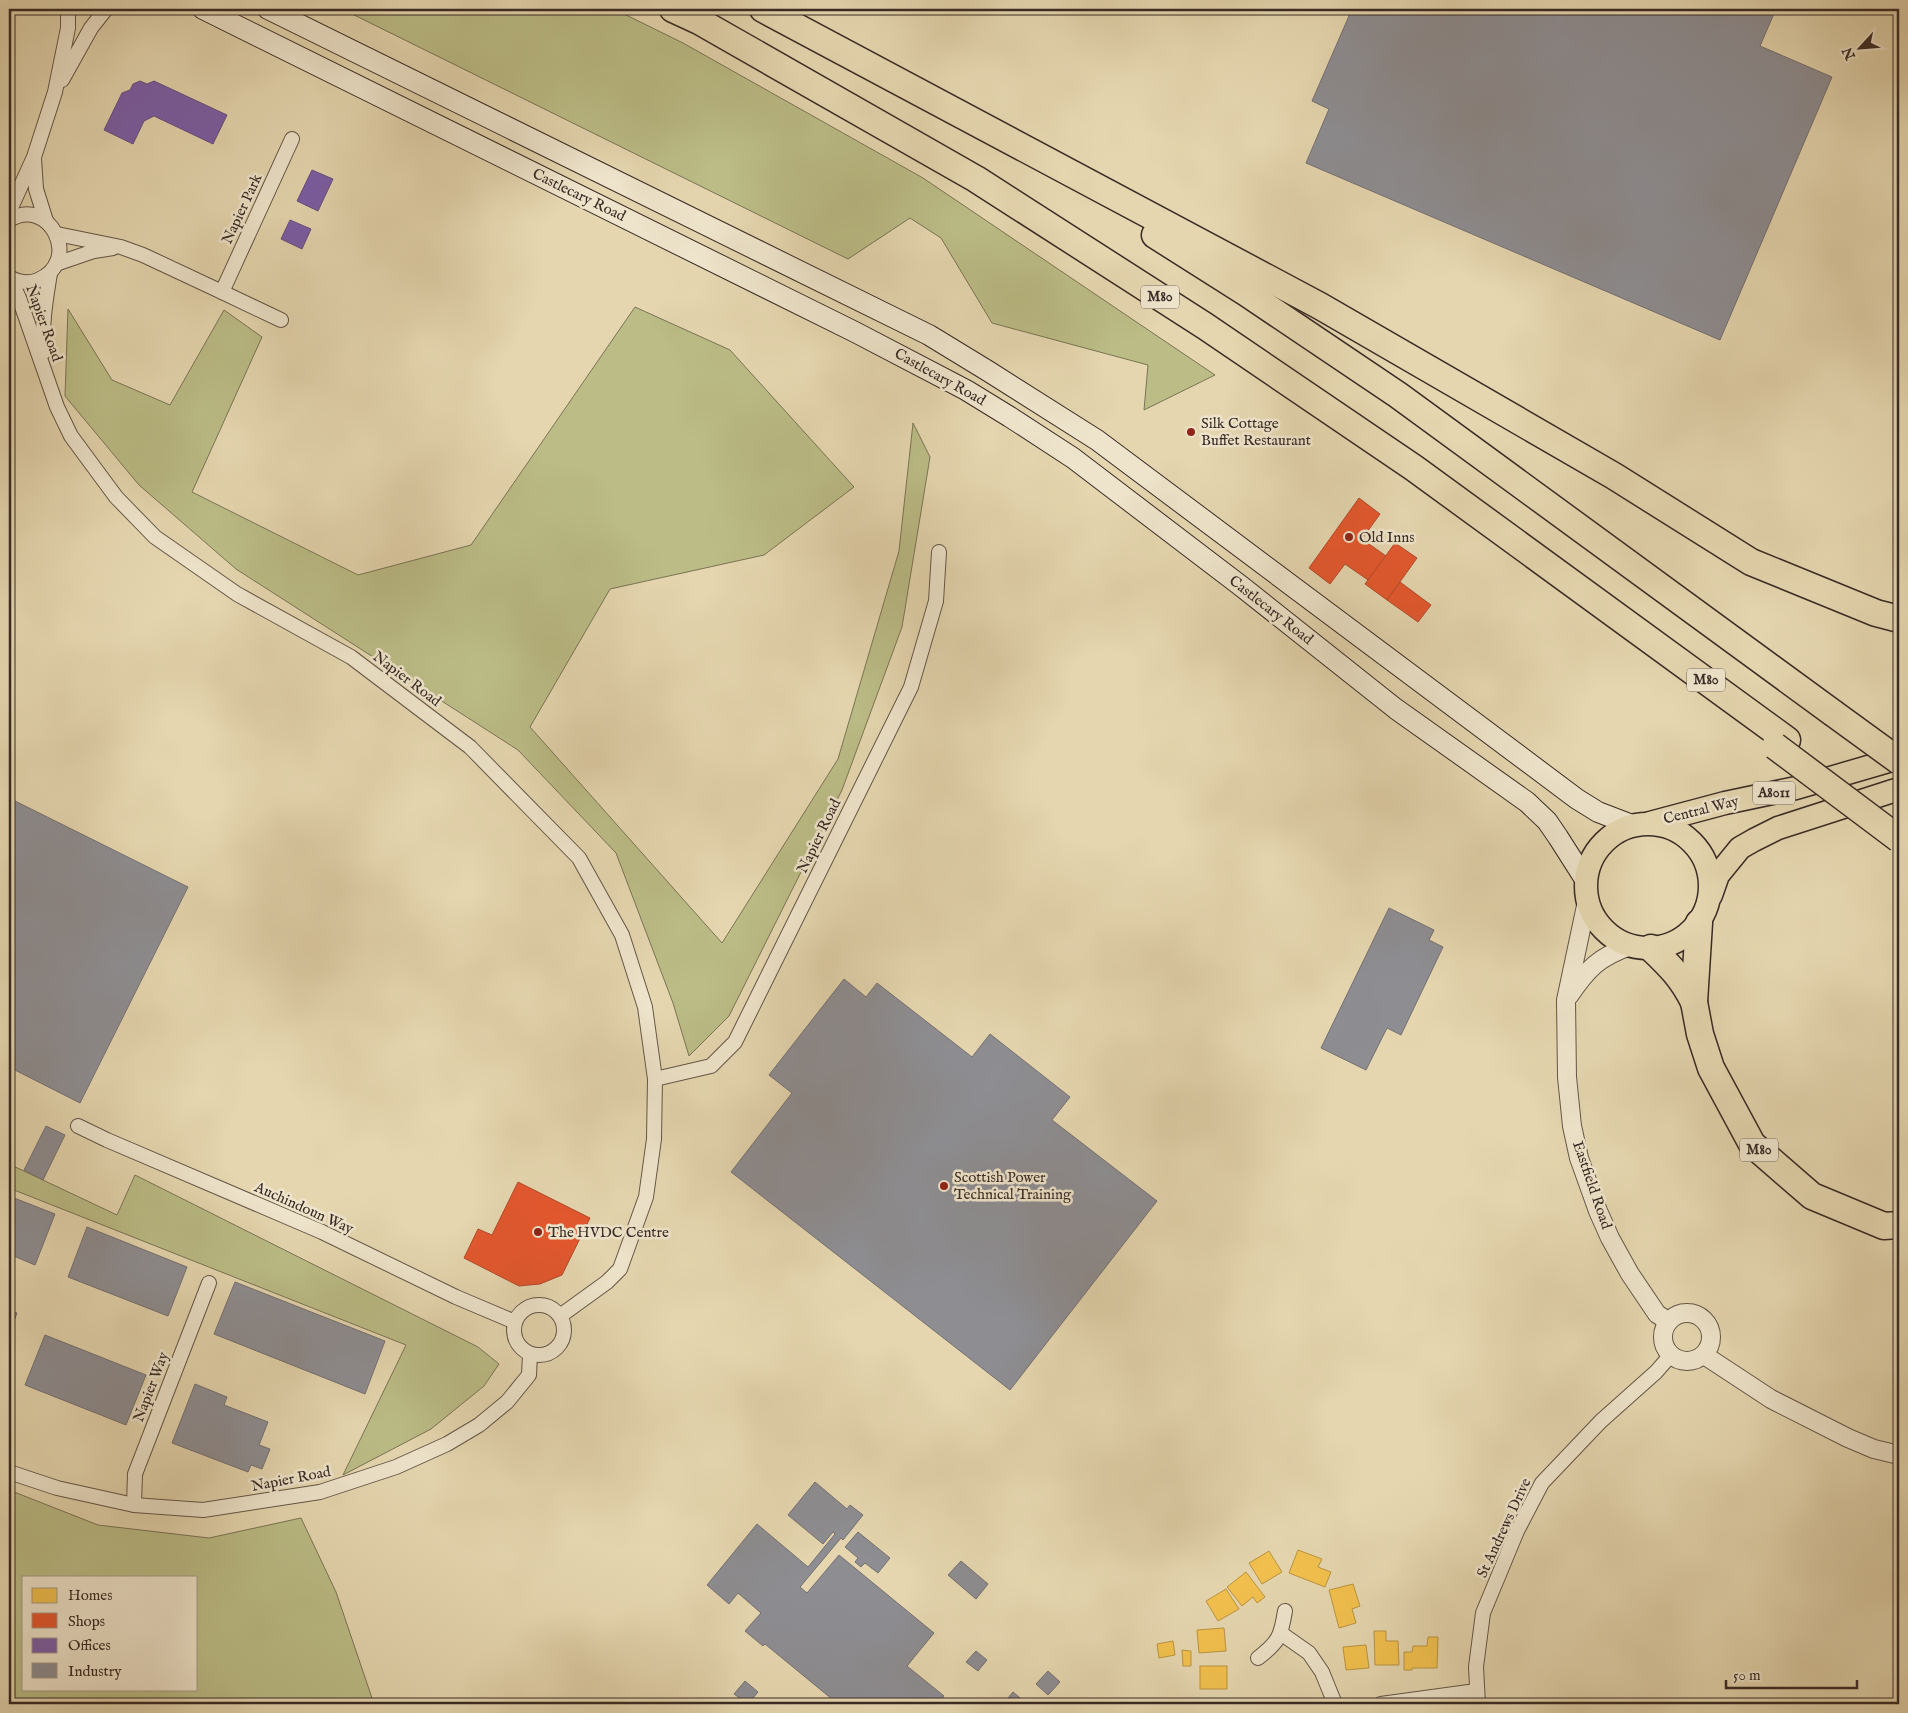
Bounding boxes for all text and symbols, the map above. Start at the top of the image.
north arrow [1836,22,1886,72]
text: N [1838,44,1860,64]
street label: Castlecary Road [529,164,630,226]
street label: Napier Park [217,170,267,247]
street label: Napier Road [21,282,67,365]
road number: M80 [1141,286,1179,308]
street label: Castlecary Road [891,344,990,410]
place label: Silk Cottage Buffet Restaurant [1201,414,1311,450]
marker: Silk Cottage Buffet Restaurant [1185,426,1197,438]
place label: Old Inns [1359,528,1414,547]
marker: Old Inns [1343,531,1355,543]
street label: Castlecary Road [1225,571,1318,649]
street label: Napier Road [369,647,446,711]
road number: M80 [1687,668,1725,692]
road number: A8011 [1753,781,1795,804]
street label: Central Way [1661,791,1741,829]
street label: Napier Road [793,795,846,876]
street label: Eastfield Road [1568,1138,1616,1233]
road number: M80 [1740,1138,1778,1162]
place label: Scottish Power Technical Training [954,1168,1072,1204]
street label: Auchindoun Way [251,1177,357,1239]
marker: Scottish Power Technical Training [938,1180,950,1192]
place label: The HVDC Centre [548,1223,669,1242]
marker: The HVDC Centre [532,1226,544,1238]
street label: Napier Way [129,1349,173,1425]
street label: Napier Road [250,1462,333,1496]
street label: St Andrews Drive [1473,1475,1535,1581]
legend [22,1576,198,1690]
text: Homes [68,1586,112,1605]
text: Shops [68,1612,105,1631]
text: Offices [68,1636,111,1655]
scale bar [1726,1658,1857,1690]
text: Industry [68,1662,122,1681]
text: 50 m [1733,1666,1761,1685]

